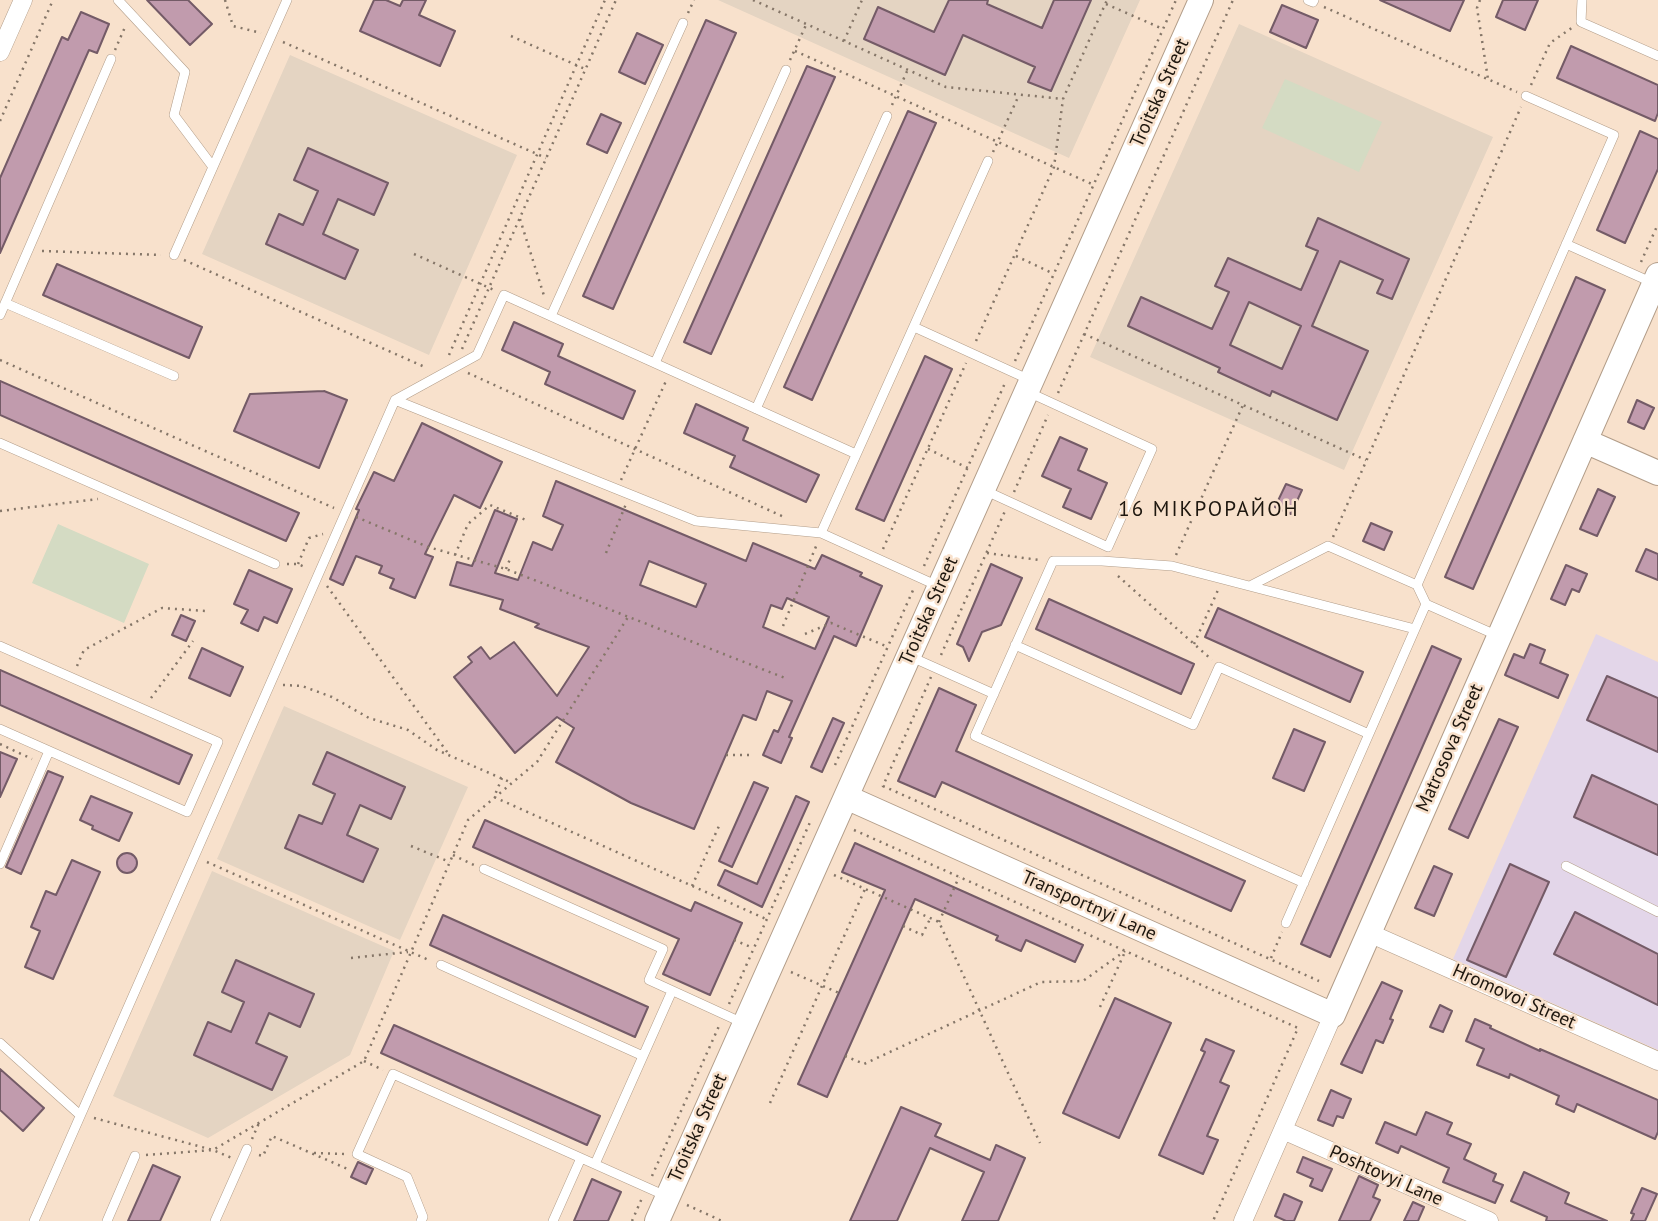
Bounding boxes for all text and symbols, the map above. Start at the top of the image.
street label: Troitska Street [1126,35,1194,151]
district label: 16 МІКРОРАЙОН [1120,497,1298,523]
street label: Troitska Street [895,553,963,669]
street label: Matrosova Street [1412,680,1488,816]
street label: Transportnyi Lane [1018,866,1160,946]
street label: Hromovoi Street [1449,960,1579,1034]
street label: Troitska Street [664,1070,732,1186]
street label: Poshtovyi Lane [1326,1141,1446,1211]

